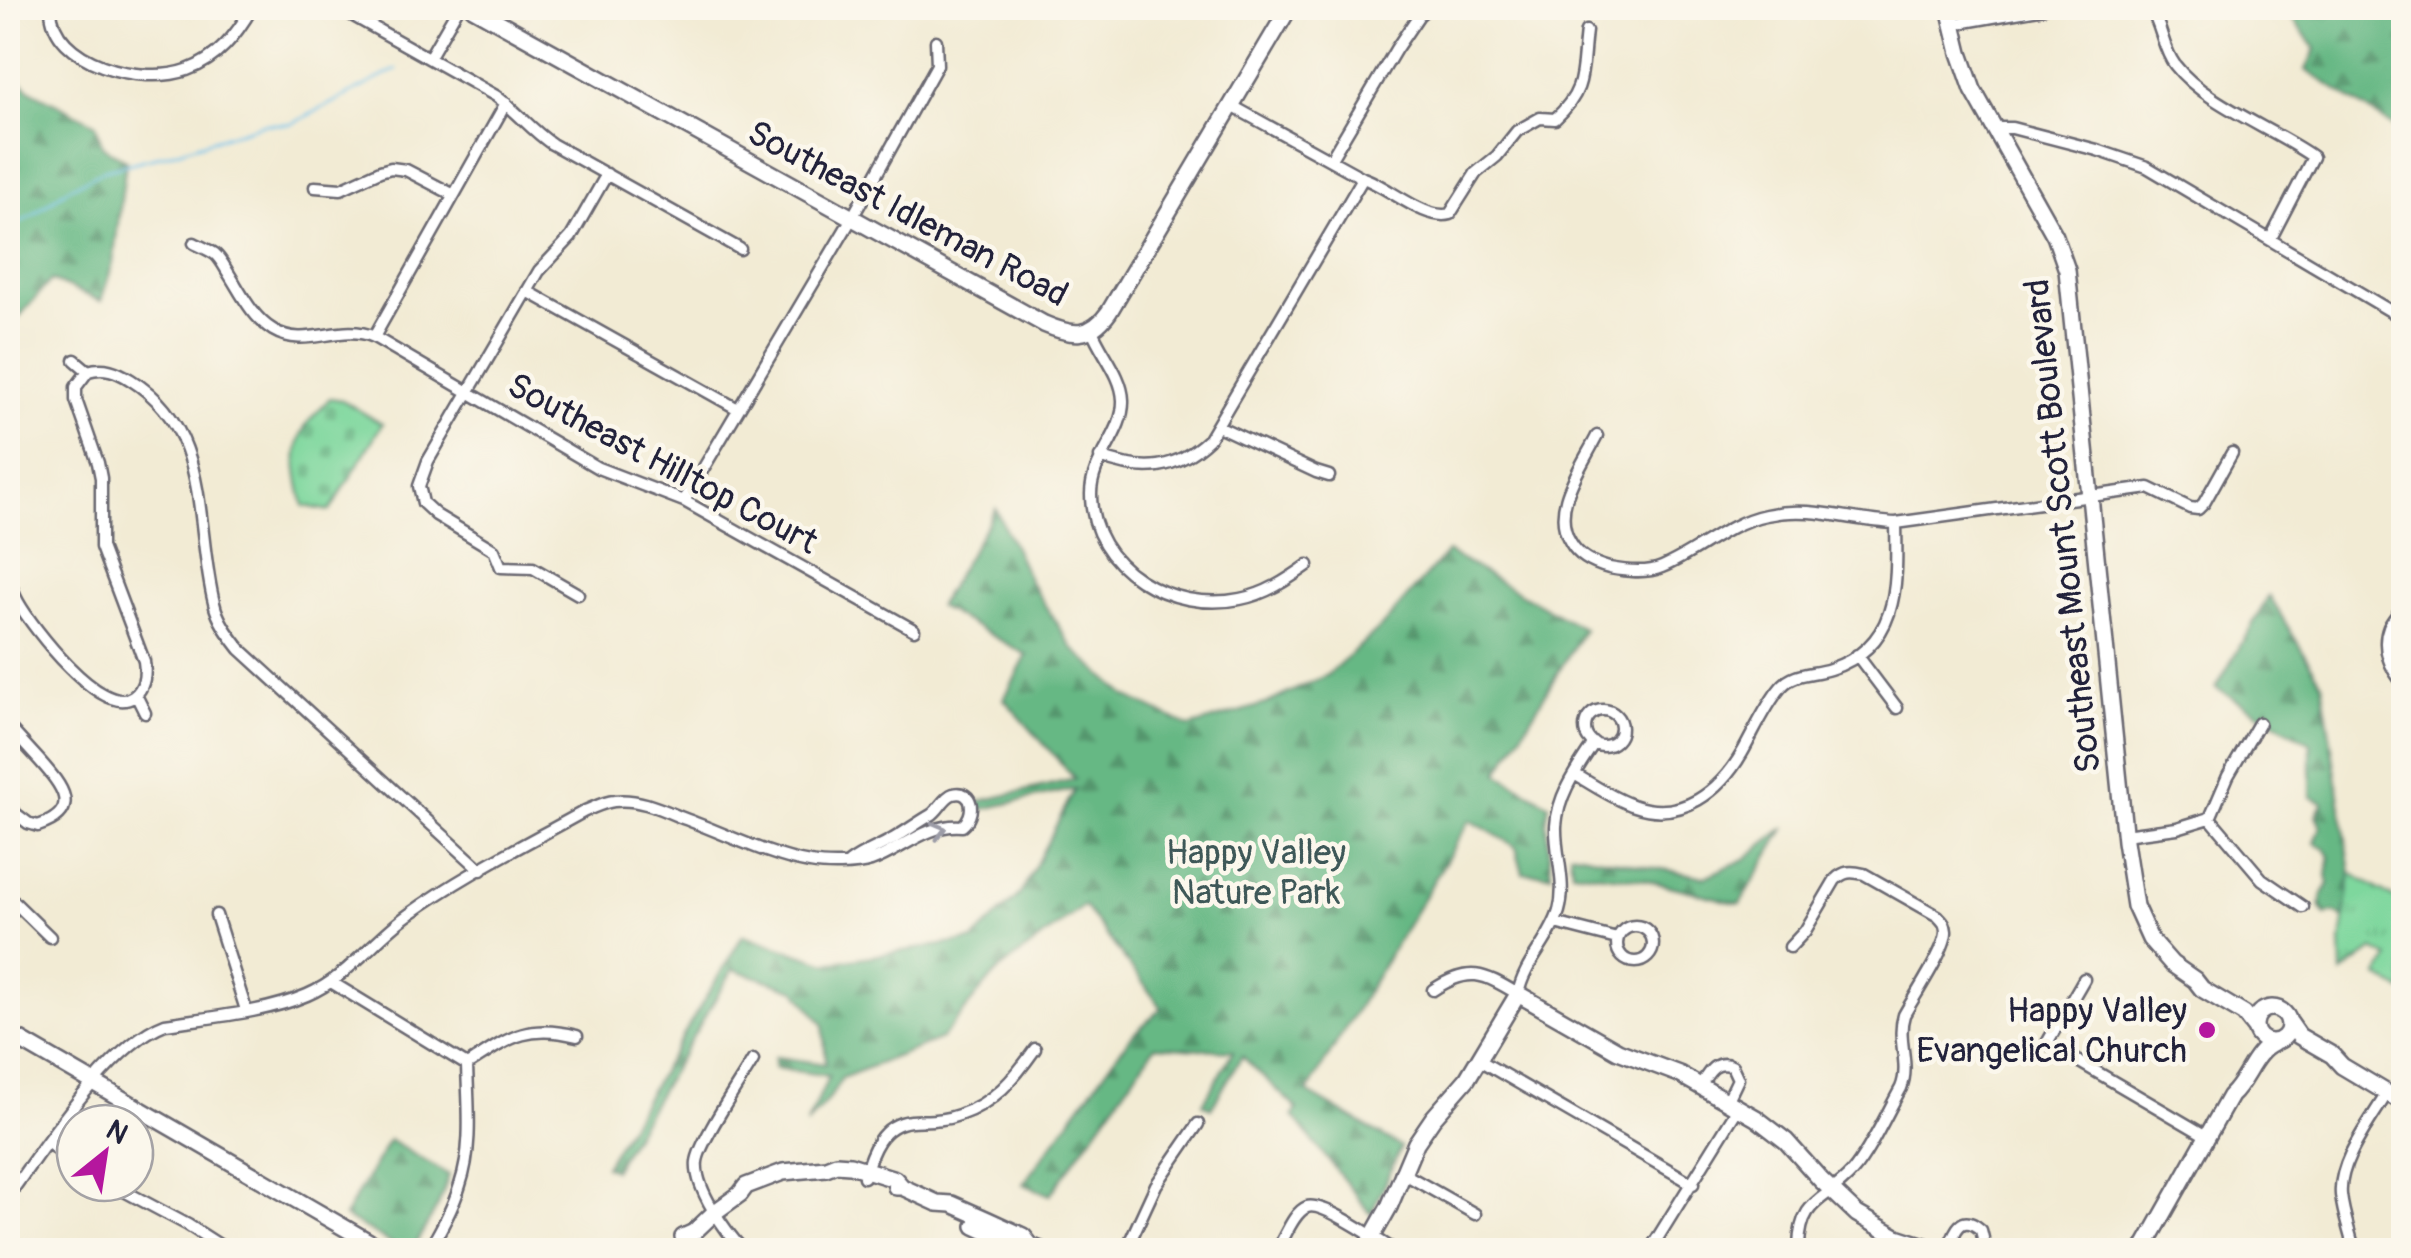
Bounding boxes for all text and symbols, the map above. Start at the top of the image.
street label: Southeast Idleman Road [740,111,1075,317]
street label: Southeast Mount Scott Boulevard [2015,277,2111,775]
street label: Southeast Hilltop Court [500,363,826,565]
one-way arrow [930,820,947,841]
park label: Happy Valley Nature Park [1166,831,1346,915]
place label: Happy Valley Evangelical Church [1916,989,2187,1073]
marker: Happy Valley Evangelical Church [2196,1019,2218,1041]
north arrow [55,1103,155,1203]
text: N [100,1113,134,1153]

